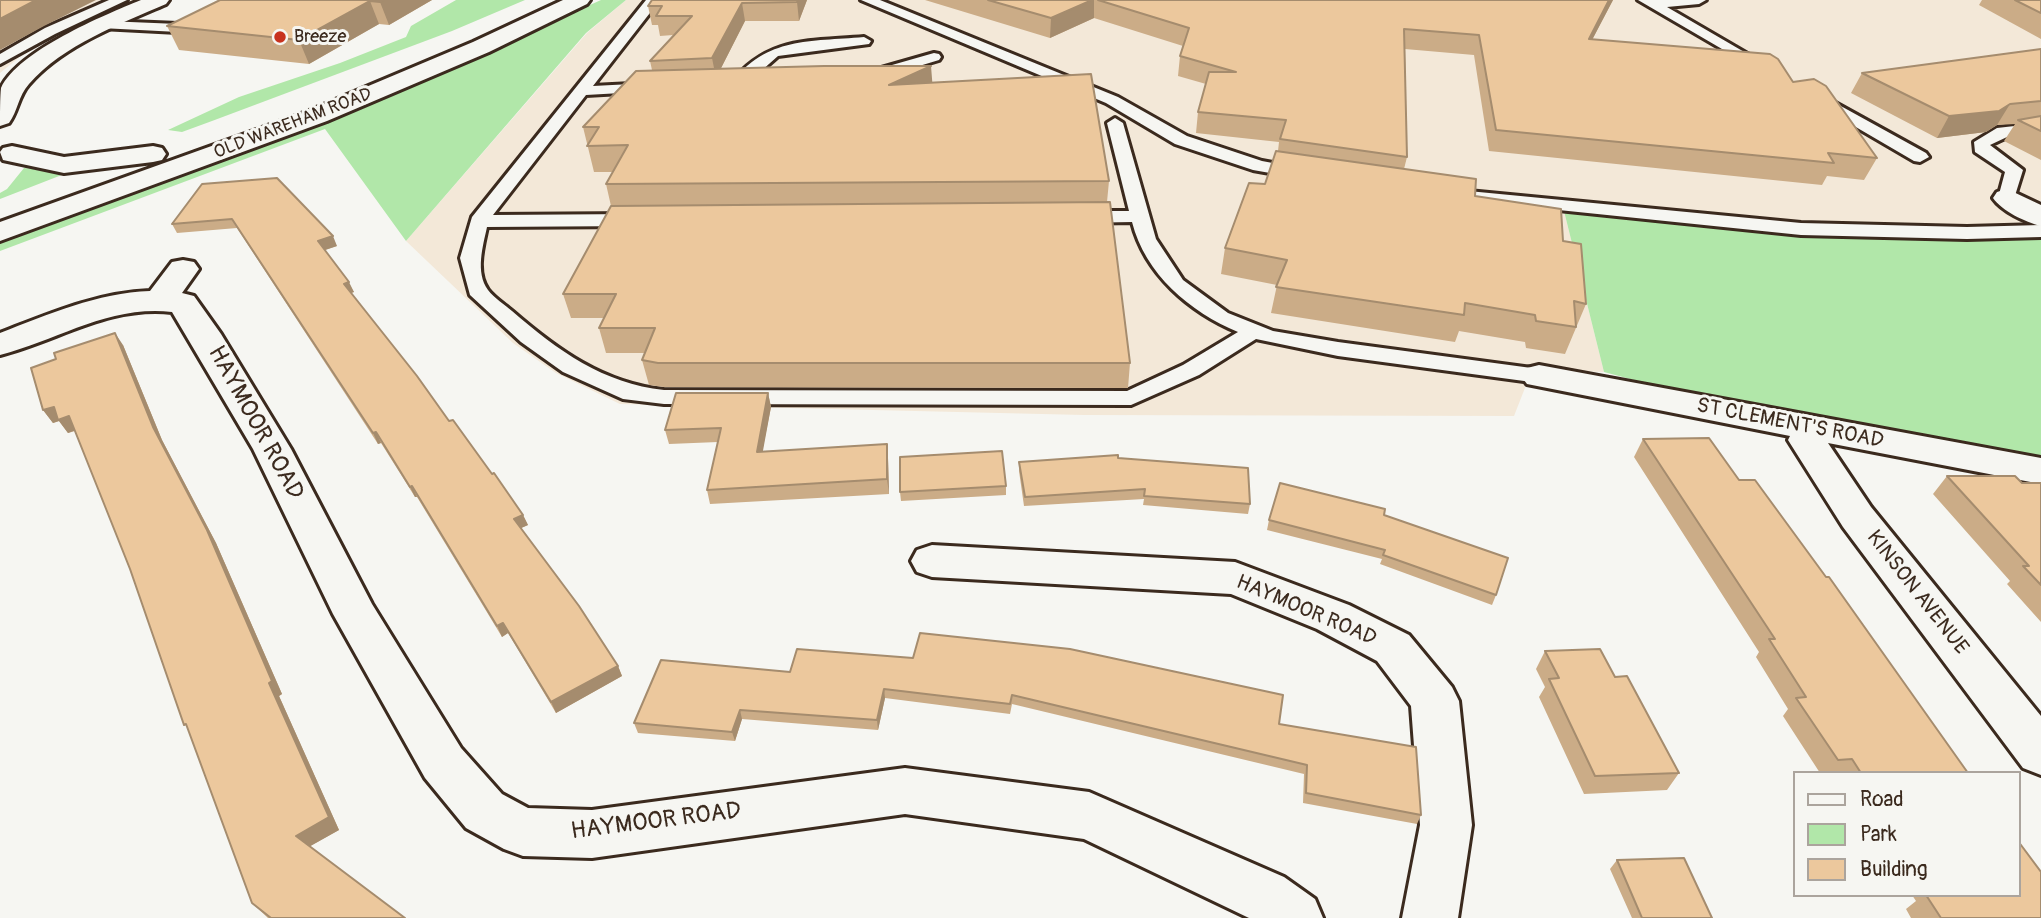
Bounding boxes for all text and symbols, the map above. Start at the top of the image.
place label: Breeze [294,26,346,48]
marker: Breeze [272,29,288,45]
street label: OLD WAREHAM ROAD [211,84,375,164]
street label: HAYMOOR ROAD [201,341,309,505]
street label: ST CLEMENT'S ROAD [1694,394,1886,454]
street label: KINSON AVENUE [1861,526,1973,660]
street label: HAYMOOR ROAD [1232,570,1380,652]
legend [1792,771,2020,897]
text: Road [1860,786,1904,813]
street label: HAYMOOR ROAD [569,797,743,847]
text: Park [1860,821,1897,848]
text: Building [1860,856,1927,883]

